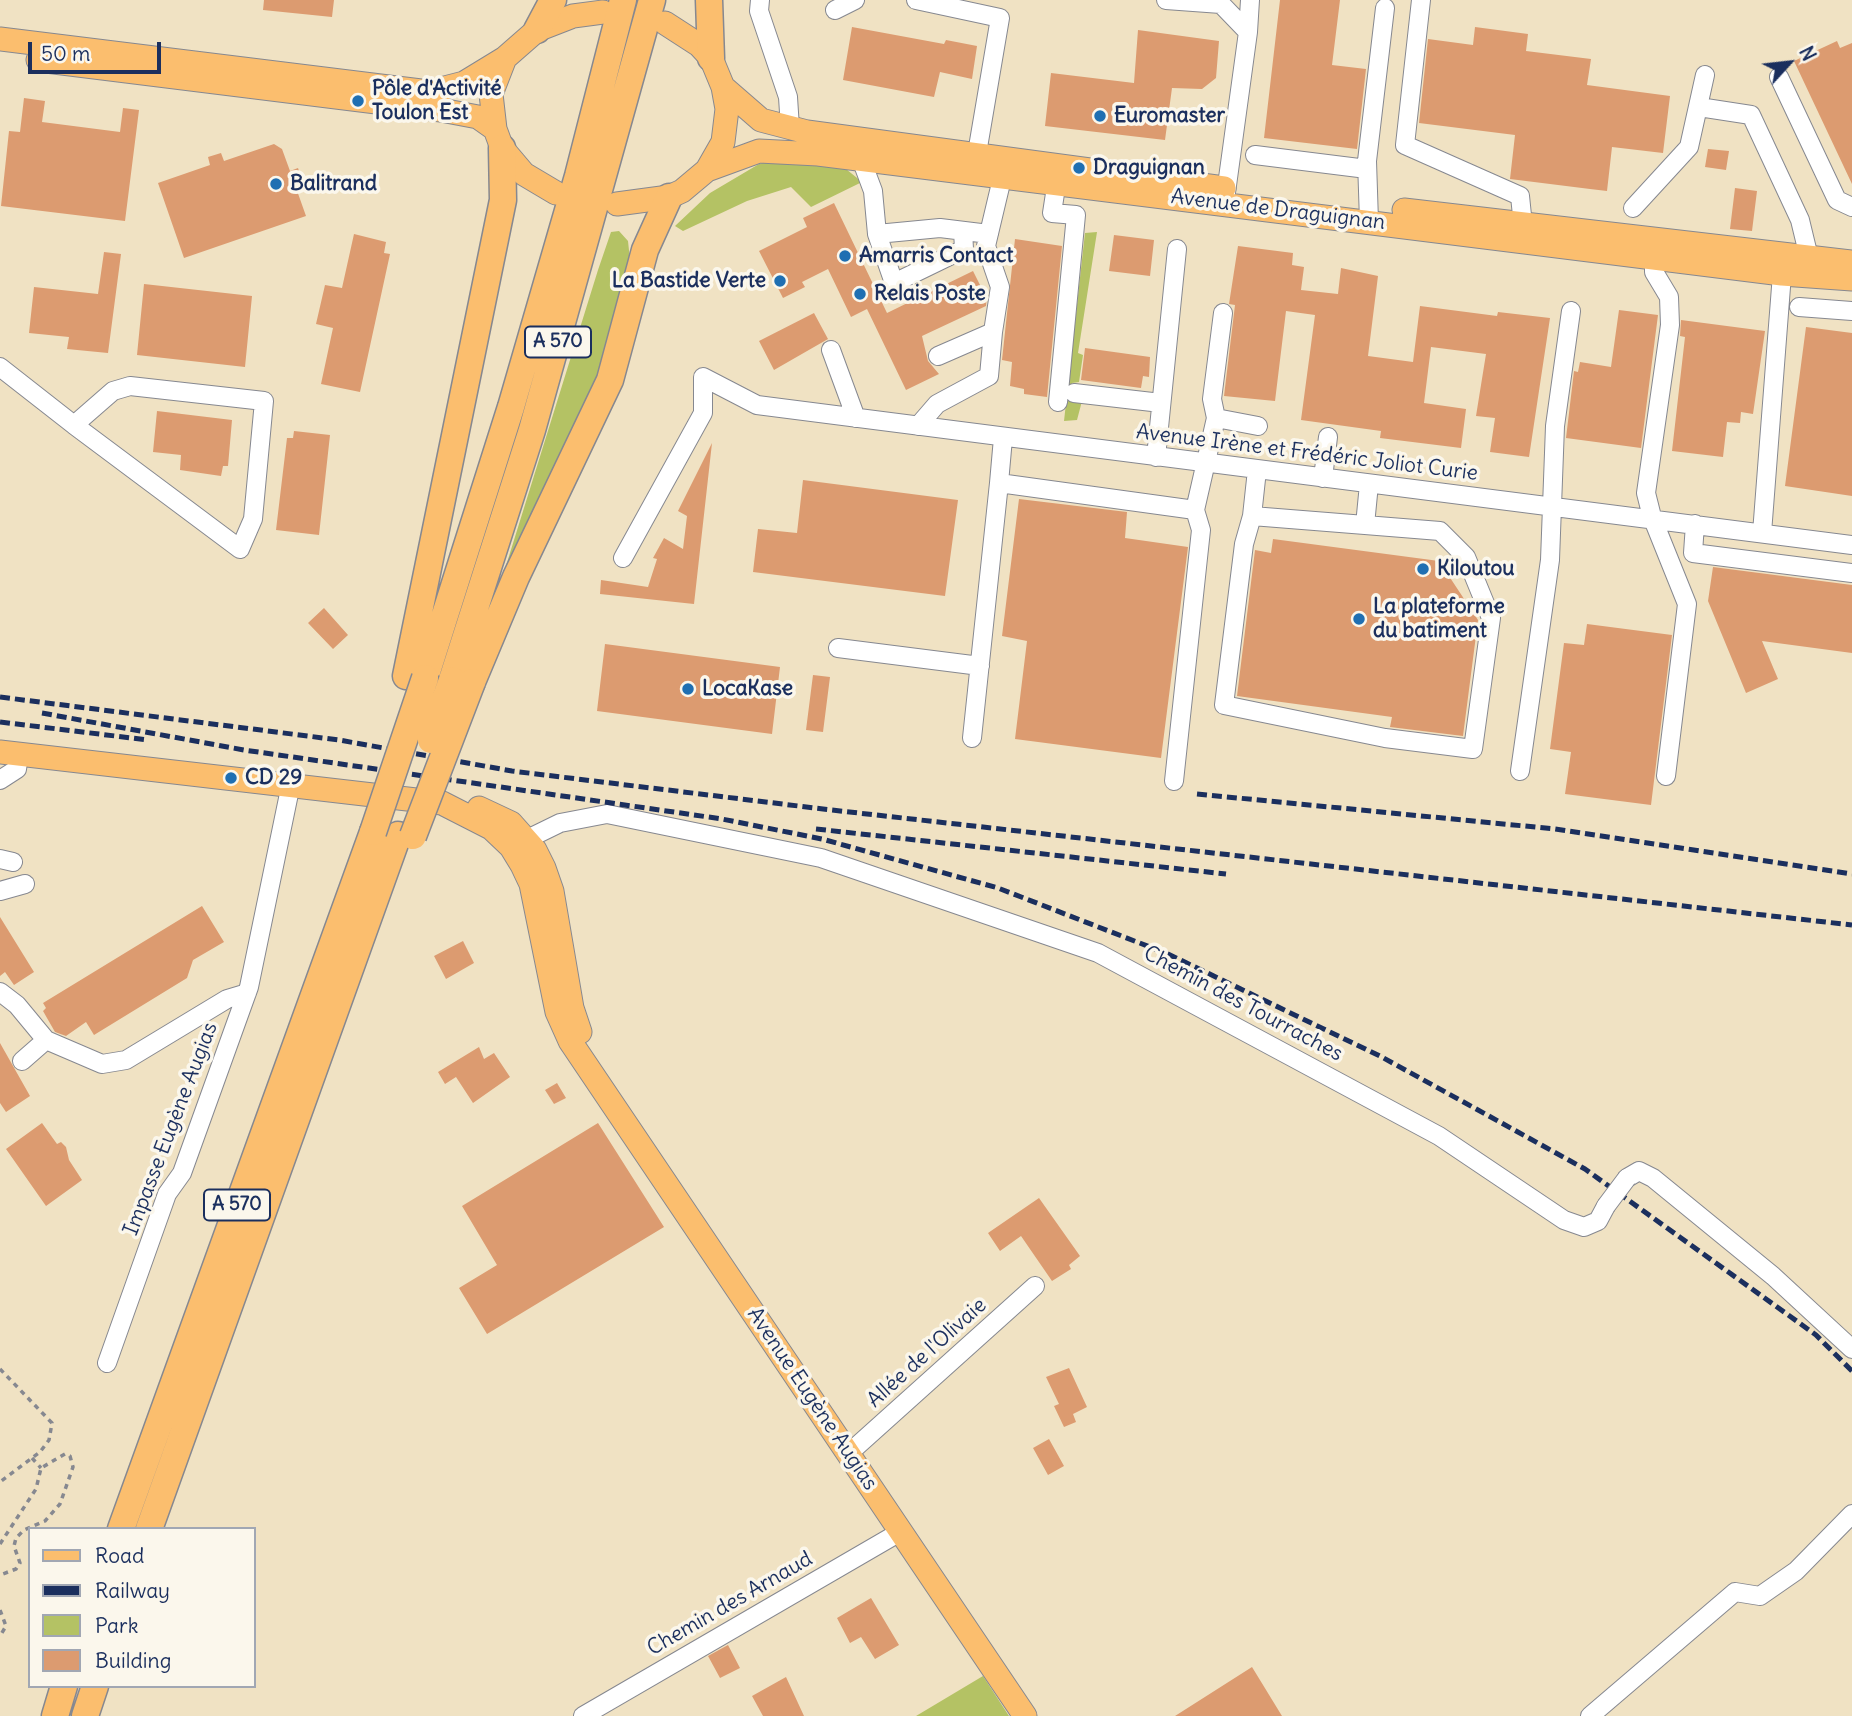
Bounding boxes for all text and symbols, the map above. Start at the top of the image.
scale bar [32,28,164,72]
north arrow [1754,28,1824,98]
text: 50 m [41,40,90,67]
text: N [1794,42,1821,65]
place label: Pôle d'Activité Toulon Est [372,76,502,126]
marker: Pôle d'Activité Toulon Est [350,93,366,109]
place label: Euromaster [1114,103,1225,129]
marker: Euromaster [1092,108,1108,124]
place label: Draguignan [1093,155,1205,181]
marker: Draguignan [1071,160,1087,176]
place label: Balitrand [290,171,377,197]
marker: Balitrand [268,176,284,192]
street label: Avenue de Draguignan [1169,184,1387,236]
place label: Amarris Contact [859,243,1013,269]
marker: Amarris Contact [837,248,853,264]
place label: La Bastide Verte [612,268,766,294]
marker: La Bastide Verte [772,273,788,289]
place label: Relais Poste [874,281,986,307]
marker: Relais Poste [852,286,868,302]
road number: A 570 [525,326,591,358]
street label: Avenue Irène et Frédéric Joliot Curie [1135,420,1479,486]
place label: Kiloutou [1437,556,1515,582]
marker: Kiloutou [1415,561,1431,577]
place label: La plateforme du batiment [1373,594,1505,644]
marker: La plateforme du batiment [1351,611,1367,627]
place label: LocaKase [702,676,793,702]
marker: LocaKase [680,681,696,697]
place label: CD 29 [245,765,302,791]
marker: CD 29 [223,770,239,786]
street label: Chemin des Tourraches [1139,941,1347,1067]
street label: Impasse Eugène Augias [119,1019,223,1239]
road number: A 570 [204,1190,270,1220]
street label: Allée de l'Olivaie [862,1293,992,1413]
street label: Avenue Eugène Augias [742,1303,882,1495]
legend [28,1527,256,1688]
text: Road [95,1542,144,1569]
street label: Chemin des Arnaud [643,1547,817,1661]
text: Railway [95,1577,170,1604]
text: Park [95,1612,138,1639]
text: Building [95,1647,171,1674]

